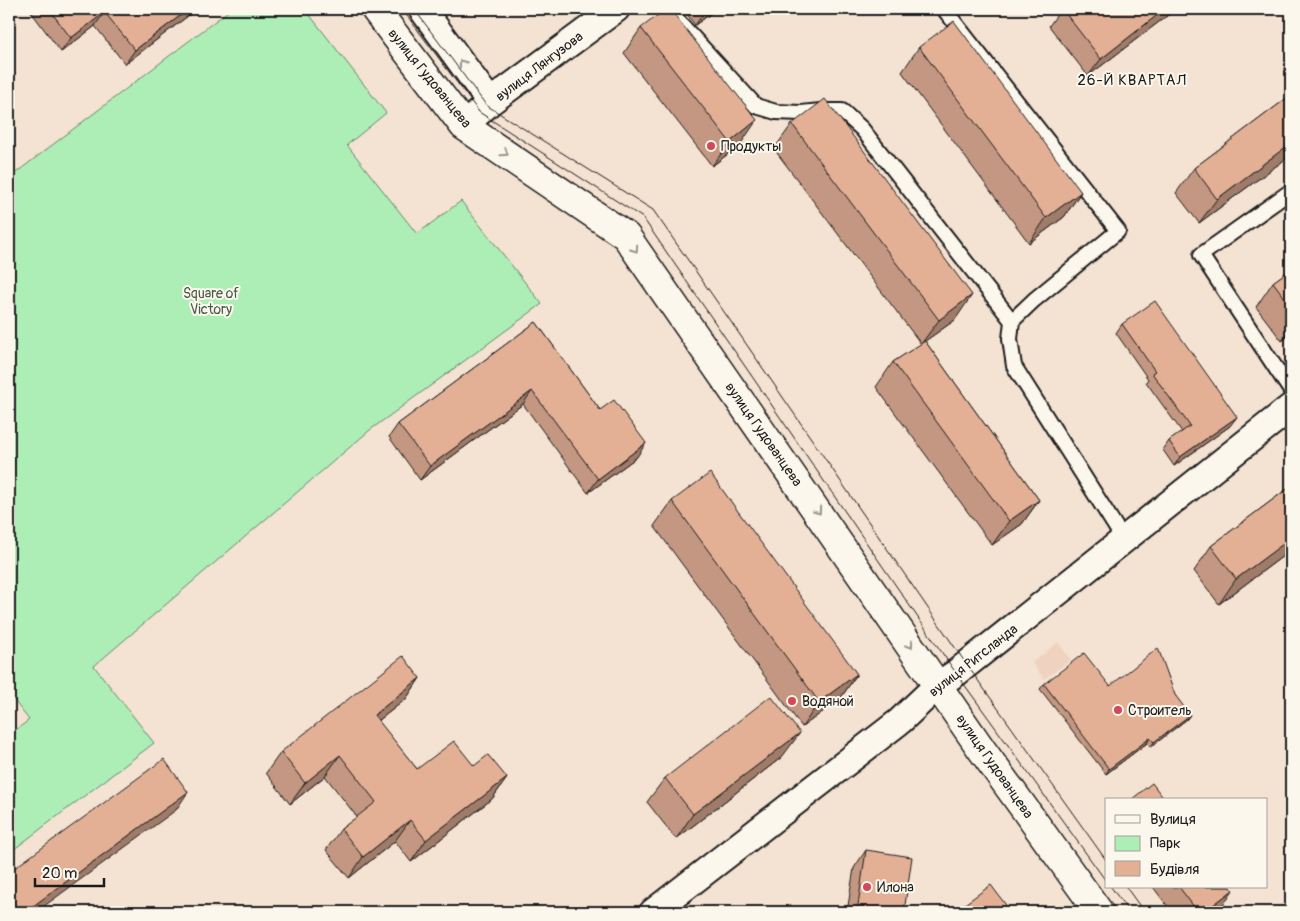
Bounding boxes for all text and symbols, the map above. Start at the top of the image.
street label: вулиця Гудованцева [384,25,475,131]
street label: вулиця Лянгузова [492,28,586,105]
one-way arrow [458,59,468,68]
district label: 26-Й КВАРТАЛ [1077,71,1187,90]
place label: Продукты [721,138,781,155]
marker: Продукты [705,140,717,152]
one-way arrow [499,147,508,156]
one-way arrow [629,243,638,252]
park label: Square of Victory [183,285,239,318]
street label: вулиця Гудованцева [721,379,806,490]
one-way arrow [812,506,821,515]
street label: вулиця Ритсланда [926,620,1021,700]
one-way arrow [904,639,913,649]
place label: Водяной [802,693,854,710]
marker: Водяной [786,695,798,707]
place label: Строитель [1128,702,1192,719]
marker: Строитель [1112,704,1124,716]
street label: вулиця Гудованцева [952,711,1037,822]
legend [1105,798,1268,888]
text: Вулиця [1150,810,1196,829]
text: Парк [1150,834,1181,853]
scale bar [35,856,104,888]
text: Будівля [1150,860,1199,879]
text: 20 m [42,864,77,883]
place label: Илона [877,879,914,896]
marker: Илона [861,881,873,893]

